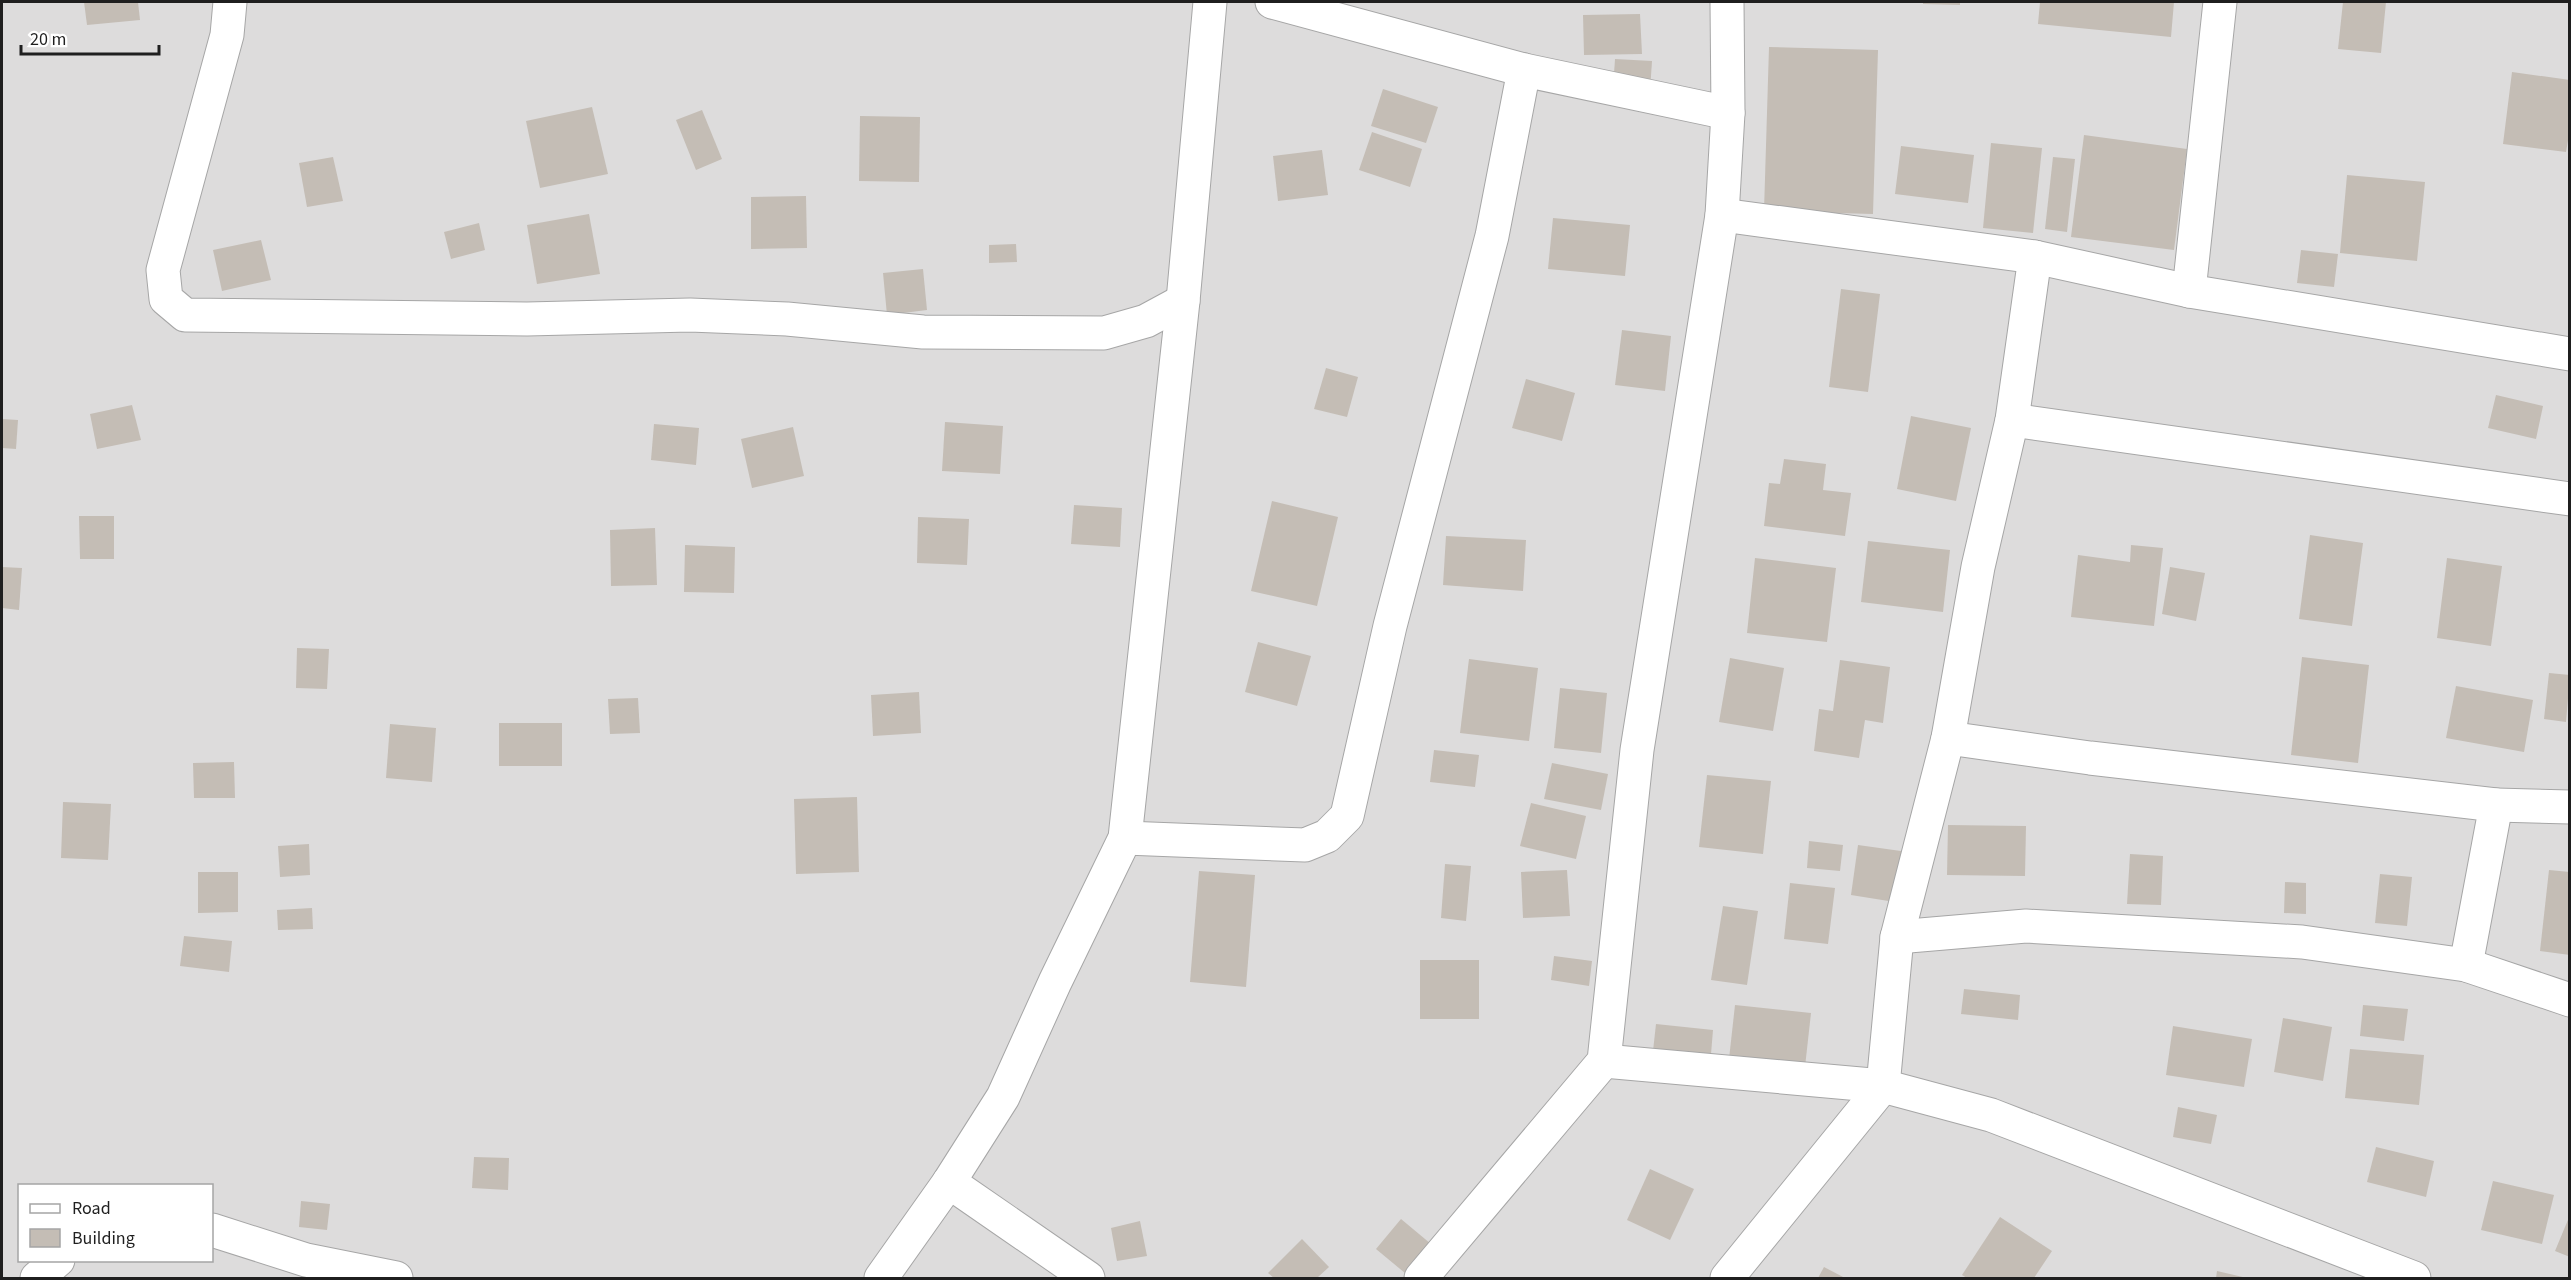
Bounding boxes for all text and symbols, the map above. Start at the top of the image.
scale bar [21,18,159,56]
text: 20 m [30,27,66,52]
legend [18,1184,213,1262]
text: Road [72,1196,111,1221]
text: Building [72,1226,135,1251]

